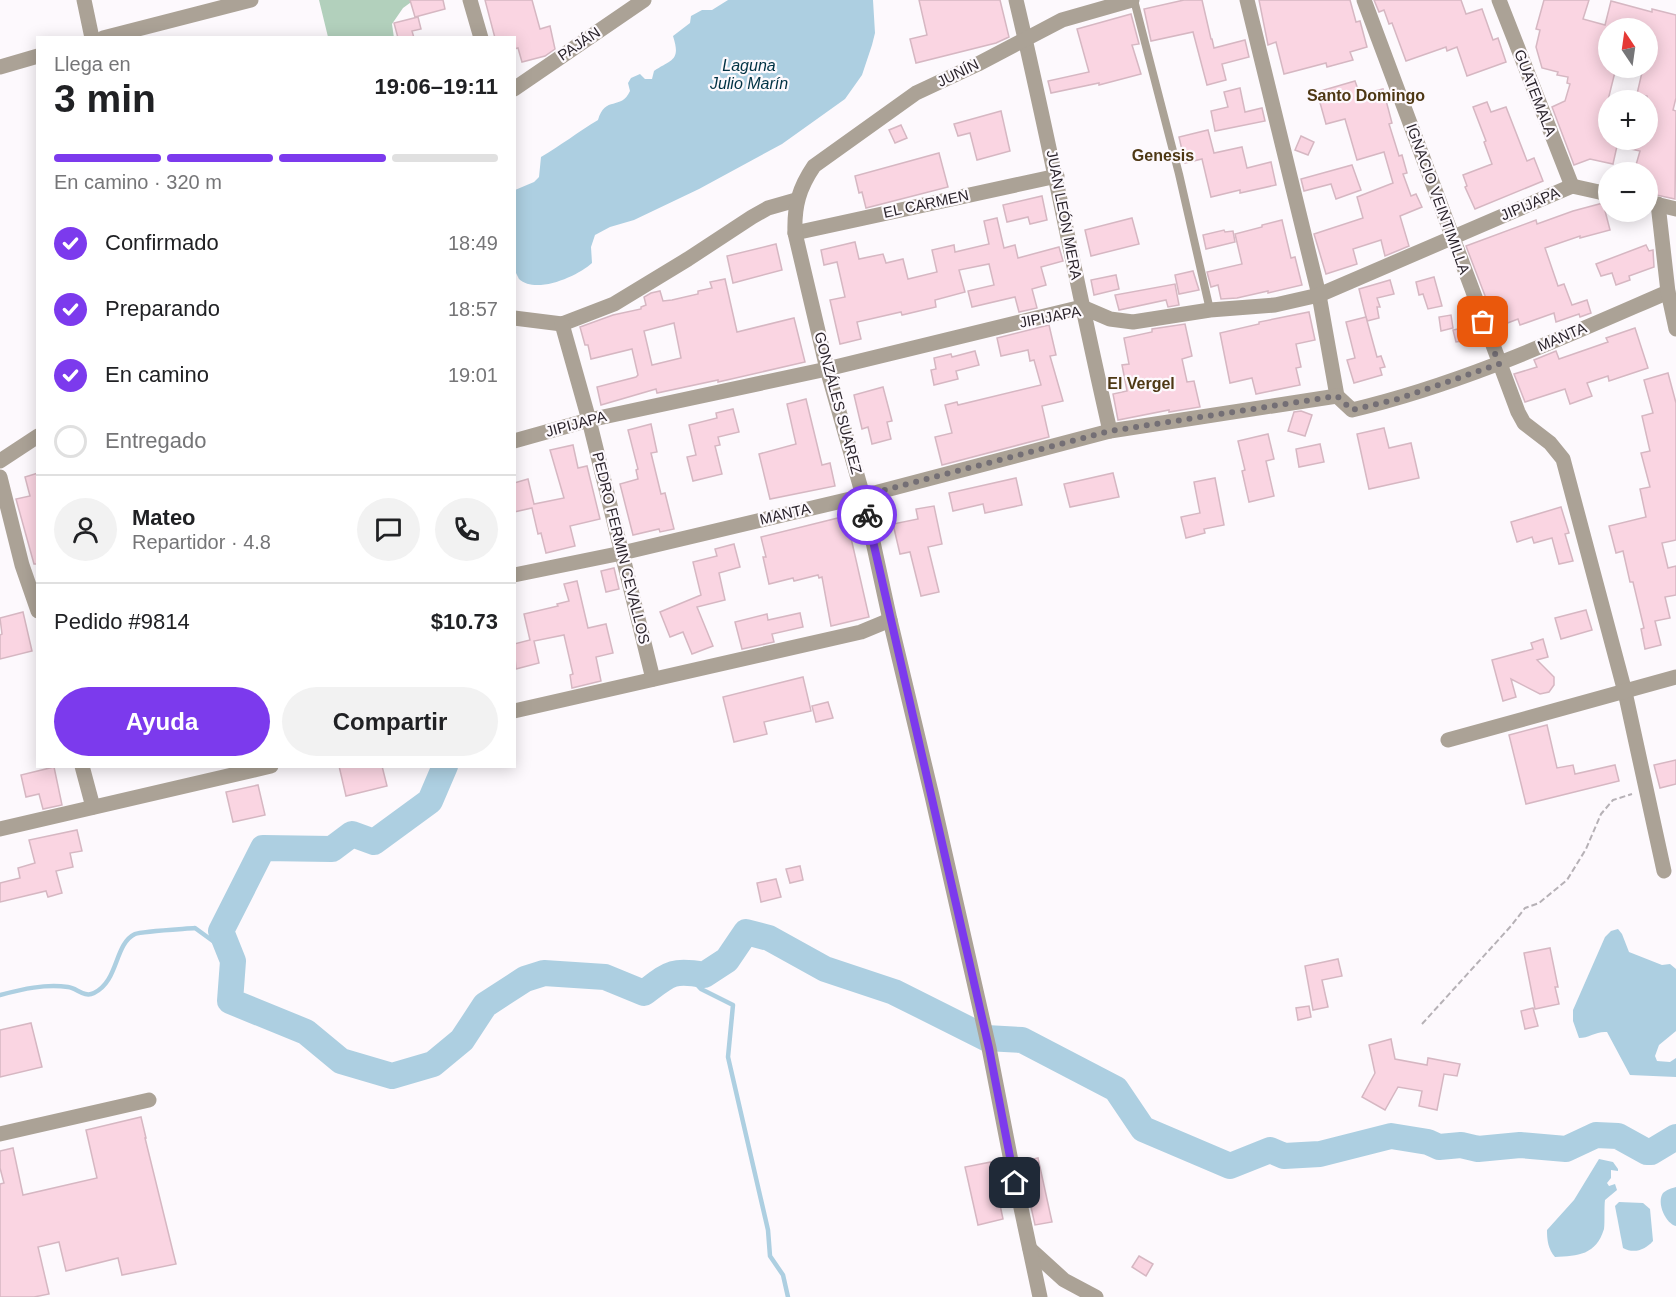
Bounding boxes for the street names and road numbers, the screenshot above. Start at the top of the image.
street label: PAJÁN [554,23,603,64]
street label: GUATEMALA [1511,47,1560,139]
street label: JUNÍN [934,55,981,90]
street label: IGNACIO VEINTIMILLA [1403,121,1474,277]
street label: JUAN LEÓN MERA [1044,149,1085,281]
street label: JIPIJAPA [1498,184,1562,224]
street label: EL CARMEN [882,186,970,221]
street label: JIPIJAPA [1018,302,1082,331]
street label: MANTA [1535,319,1589,354]
street label: GONZÁLES SUAREZ [811,330,866,476]
street label: JIPIJAPA [544,407,608,440]
street label: PEDRO FERMIN CEVALLOS [589,450,654,646]
street label: MANTA [758,499,812,528]

